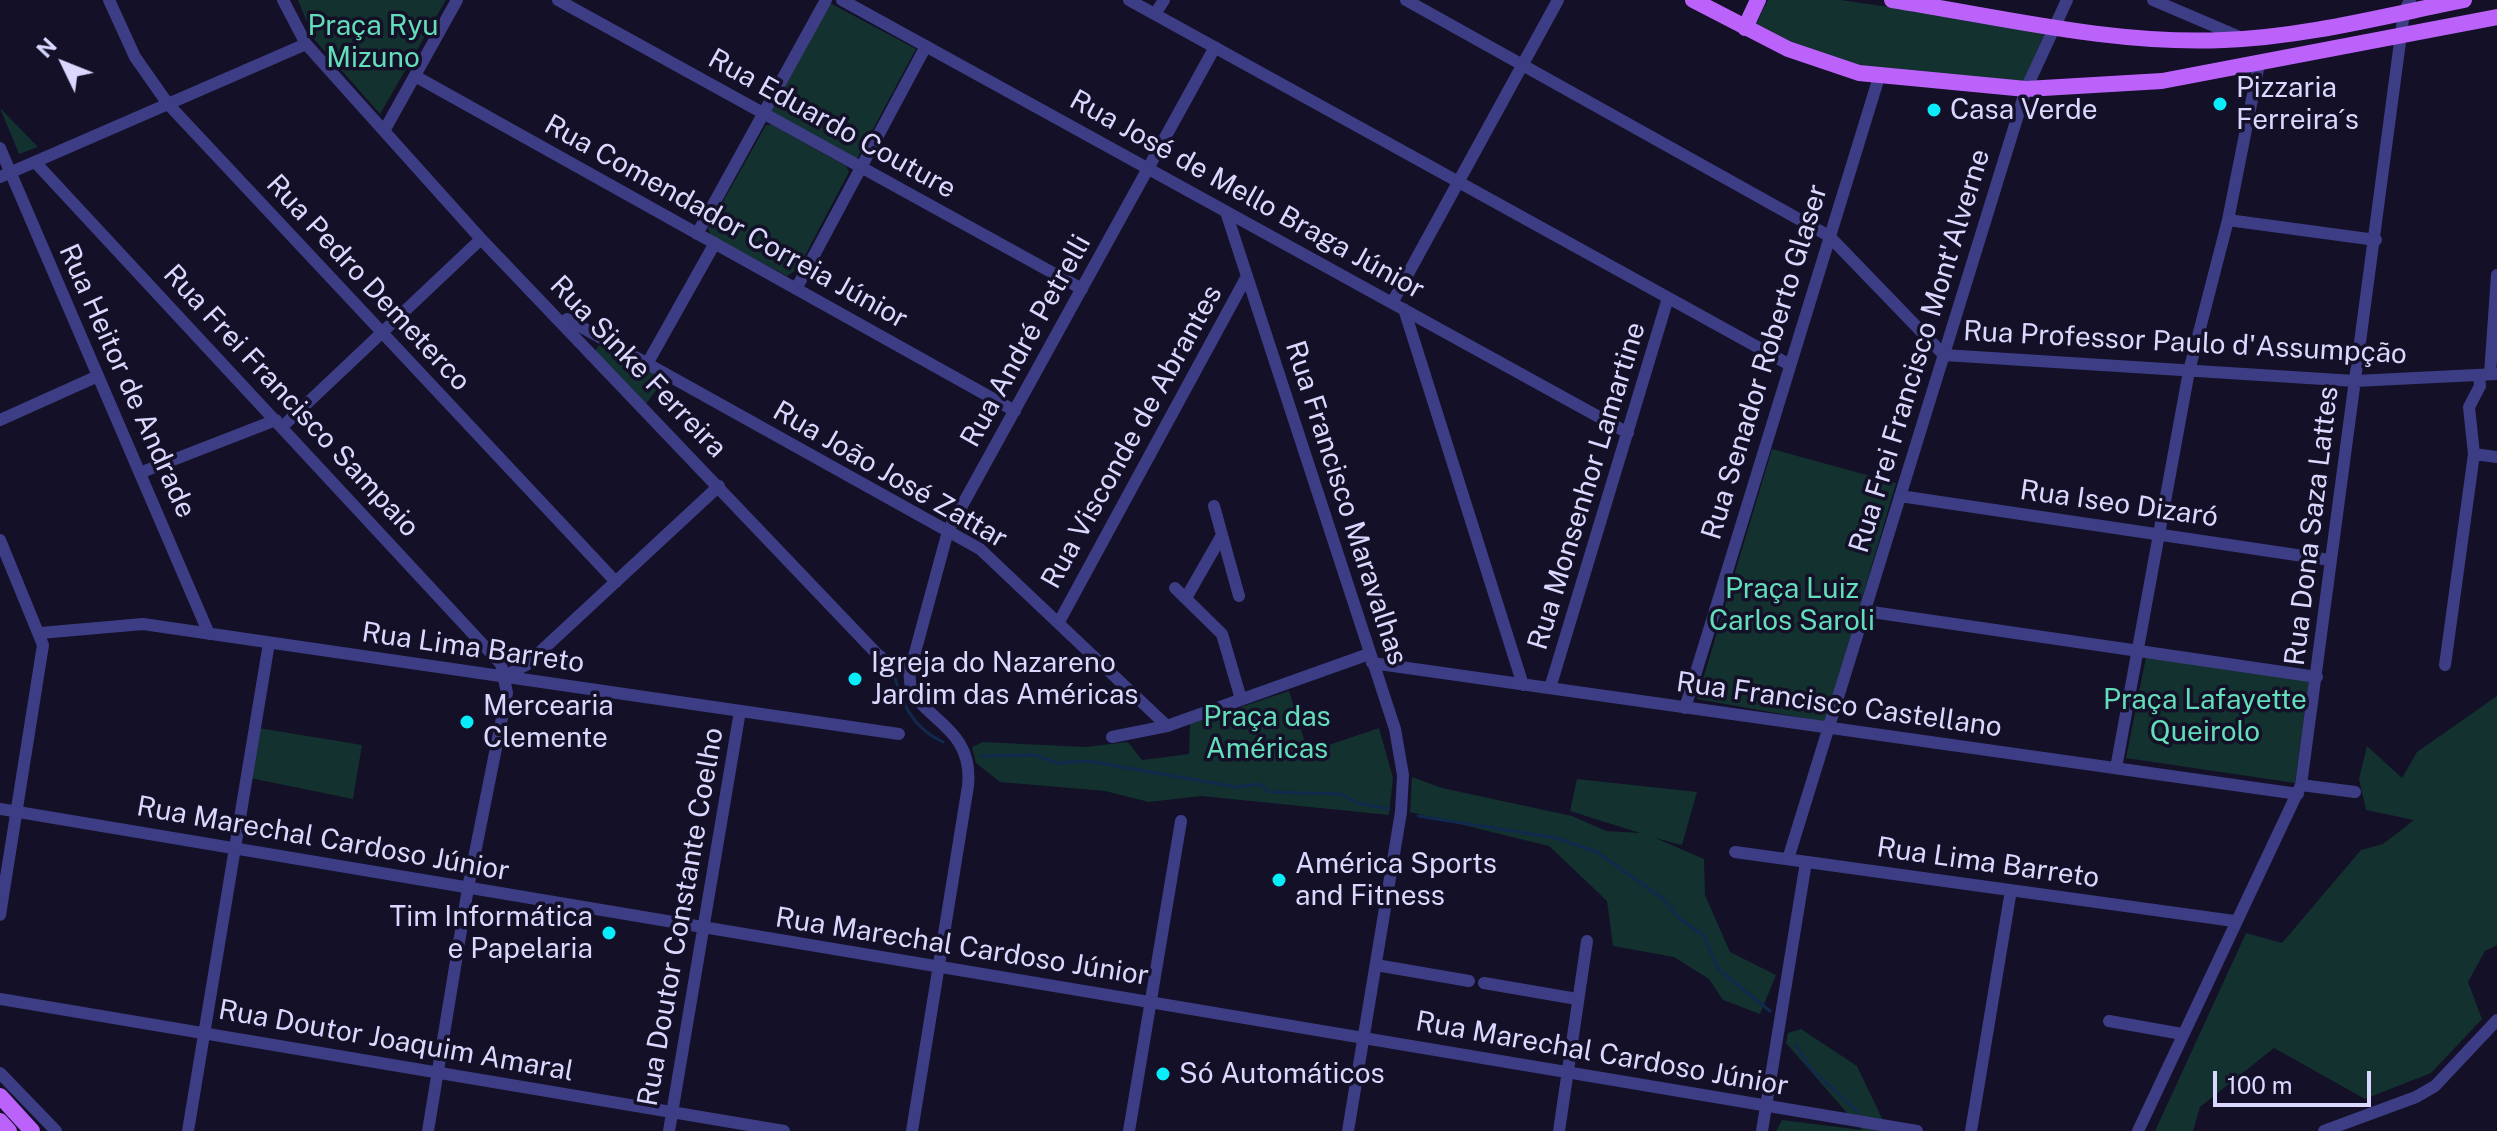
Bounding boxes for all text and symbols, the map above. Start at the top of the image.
park label: Praça Ryu Mizuno [307,9,439,75]
north arrow [24,24,104,104]
text: N [31,32,62,63]
street label: Rua Eduardo Couture [702,42,962,206]
place label: Pizzaria Ferreira´s [2236,71,2359,137]
street label: Rua José de Mello Braga Júnior [1064,83,1430,307]
place label: Casa Verde [1950,93,2098,127]
marker: Pizzaria Ferreira´s [2211,95,2229,113]
marker: Casa Verde [1925,101,1943,119]
street label: Rua Comendador Correia Júnior [539,108,913,336]
street label: Rua Frei Francisco Mont'Alverne [1842,145,1998,557]
street label: Rua Pedro Demeterco [259,168,477,398]
street label: Rua Senador Roberto Glaser [1695,180,1835,544]
street label: Rua André Petrelli [954,229,1098,453]
street label: Rua Heitor de Andrade [51,239,203,523]
street label: Rua Frei Francisco Sampaio [156,258,426,544]
street label: Rua Sinke Ferreira [543,269,733,465]
street label: Rua Visconde de Abrantes [1035,279,1229,595]
street label: Rua Professor Paulo d'Assumpção [1962,315,2408,371]
street label: Rua Monsenhor Lamartine [1521,318,1653,654]
street label: Rua Francisco Maravalhas [1278,337,1414,669]
street label: Rua Dona Saza Lattes [2278,384,2346,668]
street label: Rua João José Zattar [767,394,1013,556]
street label: Rua Iseo Dizaró [2018,473,2220,535]
park label: Praça Luiz Carlos Saroli [1709,572,1875,638]
street label: Rua Lima Barreto [360,616,586,680]
place label: Igreja do Nazareno Jardim das Américas [871,646,1139,712]
street label: Rua Francisco Castellano [1674,666,2004,744]
marker: Igreja do Nazareno Jardim das Américas [846,670,864,688]
park label: Praça Lafayette Queirolo [2103,683,2307,749]
place label: Mercearia Clemente [483,689,614,755]
park label: Praça das Américas [1203,700,1331,766]
marker: Mercearia Clemente [458,713,476,731]
street label: Rua Doutor Constante Coelho [631,725,731,1109]
street label: Rua Marechal Cardoso Júnior [134,790,512,888]
street label: Rua Lima Barreto [1875,831,2101,895]
place label: América Sports and Fitness [1295,847,1497,913]
marker: América Sports and Fitness [1270,871,1288,889]
place label: Tim Informática e Papelaria [390,900,593,966]
street label: Rua Marechal Cardoso Júnior [773,901,1151,993]
marker: Tim Informática e Papelaria [600,924,618,942]
street label: Rua Doutor Joaquim Amaral [216,993,576,1089]
street label: Rua Marechal Cardoso Júnior [1413,1005,1791,1103]
scale bar [2217,1055,2375,1105]
place label: Só Automáticos [1179,1057,1385,1091]
marker: Só Automáticos [1154,1065,1172,1083]
text: 100 m [2227,1071,2293,1099]

